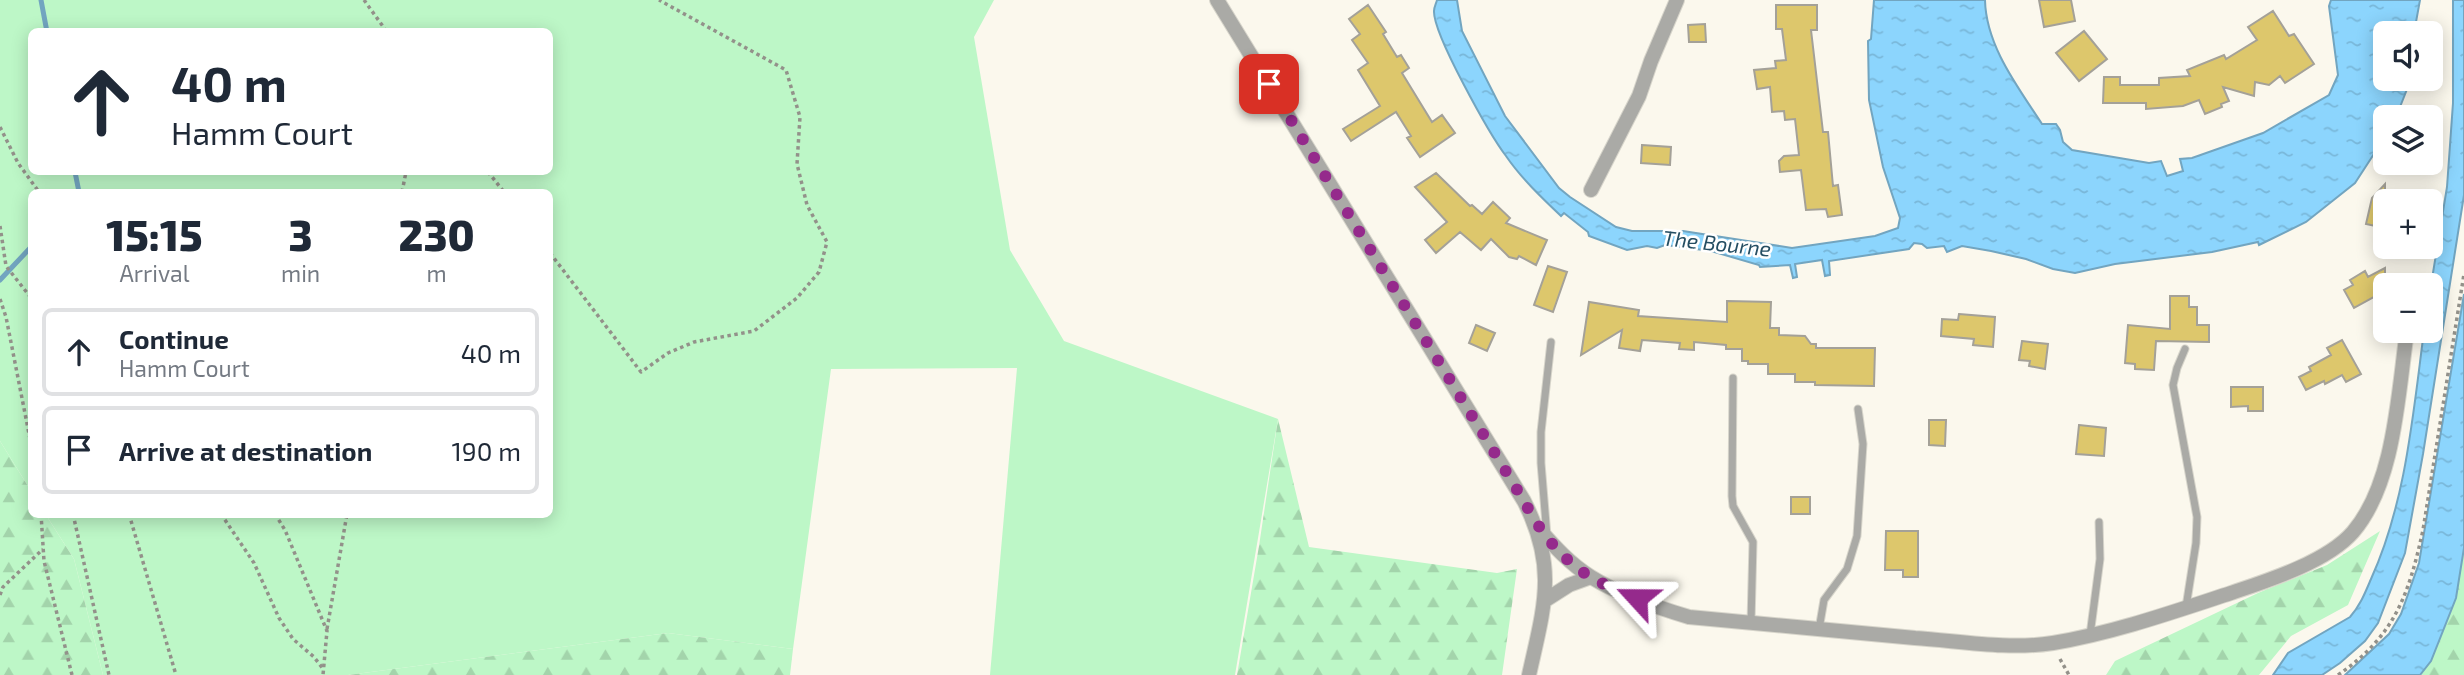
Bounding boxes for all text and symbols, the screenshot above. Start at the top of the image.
map controls [2373,21,2443,343]
button: sound [2373,21,2443,91]
text: 40 m [171,53,287,112]
pin [1239,54,1299,114]
icon: ahead [56,56,147,147]
icon: arrive [1250,65,1288,103]
button: layers [2373,105,2443,175]
text: Hamm Court [171,113,353,151]
button: + [2373,189,2443,259]
text: 15:15 [106,209,203,259]
text: 3 [289,209,313,259]
text: 230 [399,209,475,259]
water label: The Bourne [1662,224,1772,261]
text: Arrival [119,259,189,287]
text: min [281,259,320,287]
text: m [427,259,447,287]
button: − [2373,273,2443,343]
text: Continue [119,323,229,354]
icon: ahead [60,333,98,371]
text: 40 m [461,337,521,368]
text: Hamm Court [119,354,250,382]
icon: arrive [60,431,98,469]
text: Arrive at destination [119,435,372,466]
text: 190 m [452,435,521,466]
position arrow [1600,561,1674,635]

